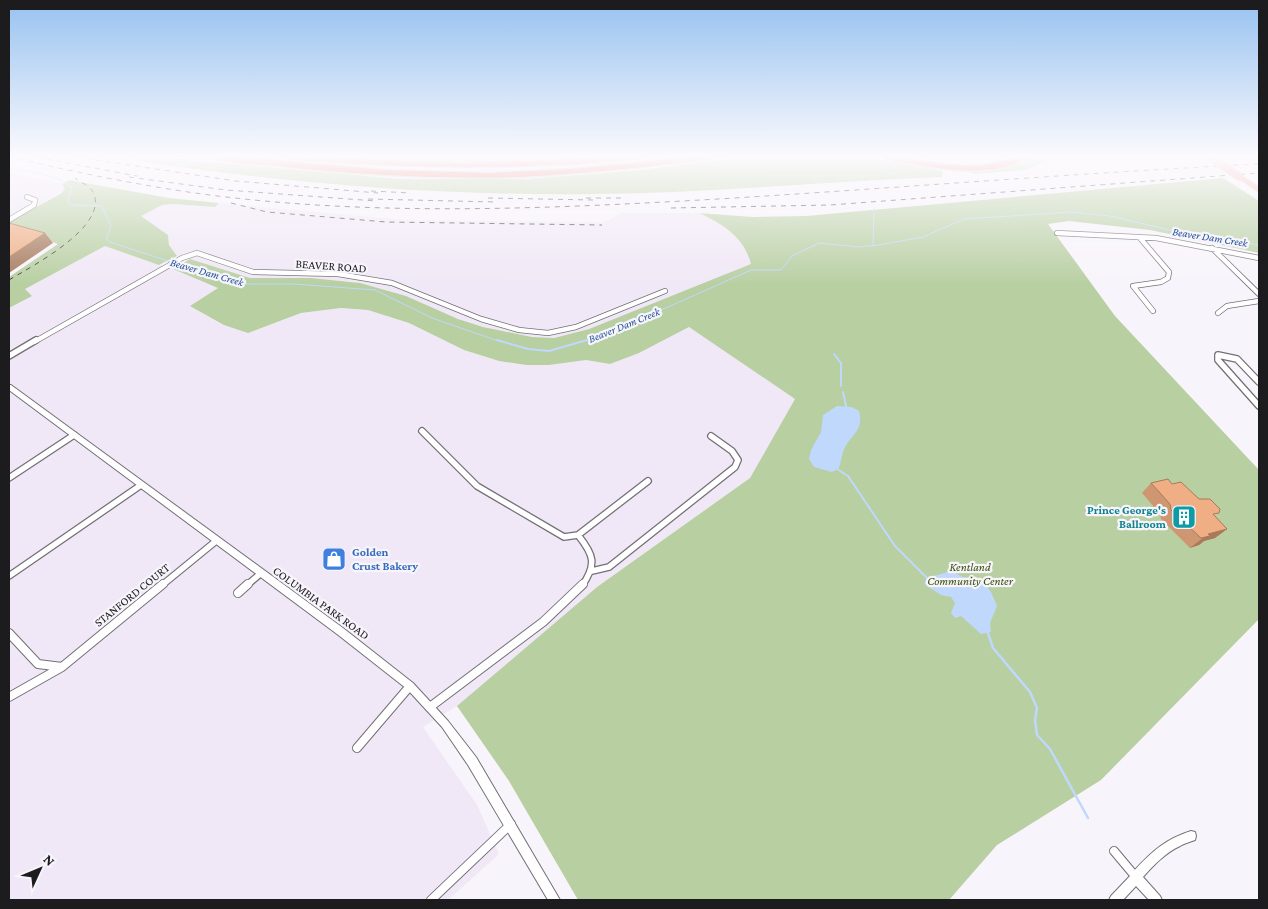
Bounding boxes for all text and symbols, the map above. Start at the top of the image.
water label: Beaver Dam Creek [1172,225,1250,249]
water label: Beaver Dam Creek [169,256,246,289]
street label: BEAVER ROAD [295,257,367,275]
water label: Beaver Dam Creek [587,305,663,345]
place label: Prince George's Ballroom [1087,503,1167,531]
building icon: Prince George's Ballroom [1171,504,1197,530]
place label: Golden Crust Bakery [352,545,418,573]
shop icon: Golden Crust Bakery [321,546,347,572]
street label: STANFORD COURT [91,560,173,630]
park label: Kentland Community Center [927,560,1014,588]
street label: COLUMBIA PARK ROAD [270,563,372,643]
north arrow [15,844,65,894]
text: N [40,851,59,869]

